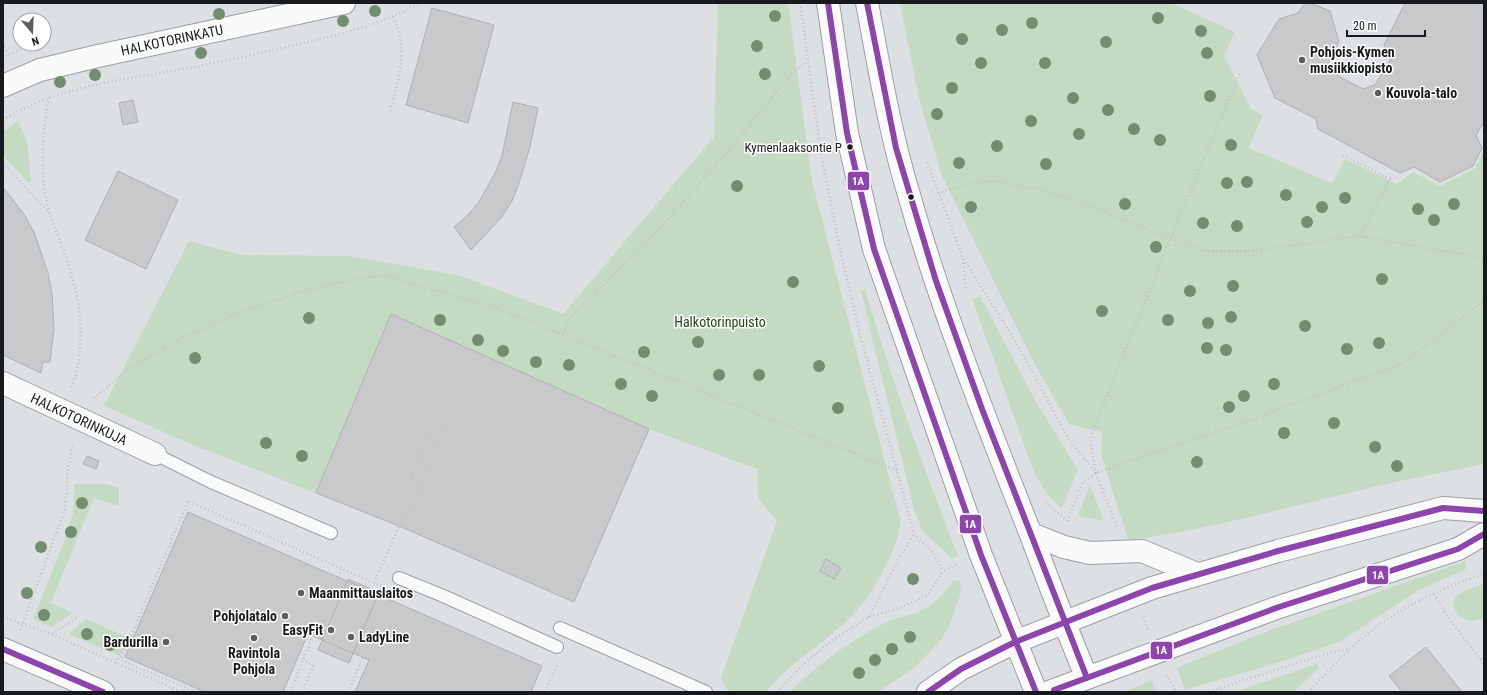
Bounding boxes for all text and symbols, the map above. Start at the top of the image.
north arrow [12,12,52,52]
scale bar [1347,12,1425,38]
text: 20 m [1353,19,1377,33]
street label: HALKOTORINKATU [119,21,225,59]
text: N [30,34,40,48]
place label: Pohjois-Kymen musiikkiopisto [1310,44,1395,76]
marker: Pohjois-Kymen musiikkiopisto [1297,55,1307,65]
place label: Kouvola-talo [1386,85,1457,101]
marker: Kouvola-talo [1373,88,1383,98]
place label: Kymenlaaksontie P [744,140,842,155]
marker: Kymenlaaksontie P [845,142,855,152]
line badge: 1A [847,171,870,191]
text: 1A [852,175,864,188]
unlabelled marker [906,192,916,202]
park label: Halkotorinpuisto [674,314,766,330]
street label: HALKOTORINKUJA [28,390,130,448]
line badge: 1A [959,514,982,534]
text: 1A [964,518,976,531]
line badge: 1A [1366,565,1389,585]
text: 1A [1372,569,1384,582]
place label: Maanmittauslaitos [309,585,413,601]
marker: Maanmittauslaitos [296,588,306,598]
place label: Pohjolatalo [213,608,277,624]
marker: Pohjolatalo [280,611,290,621]
place label: EasyFit [282,622,323,638]
marker: EasyFit [326,625,336,635]
place label: LadyLine [359,629,410,645]
marker: LadyLine [346,632,356,642]
marker: Ravintola Pohjola [249,633,259,643]
place label: Bardurilla [103,634,158,650]
marker: Bardurilla [161,637,171,647]
line badge: 1A [1150,641,1173,660]
text: 1A [1155,644,1167,657]
place label: Ravintola Pohjola [228,645,280,677]

